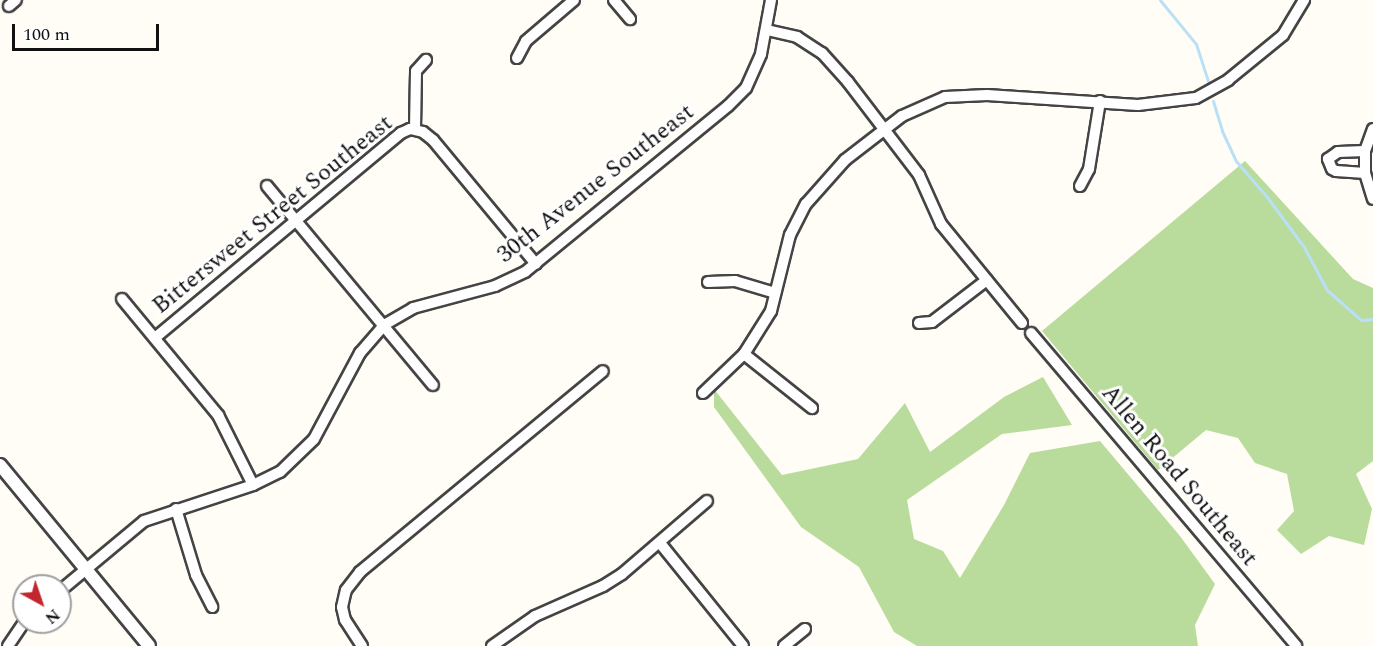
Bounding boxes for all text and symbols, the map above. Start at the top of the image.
scale bar [15,12,162,50]
text: 100 m [23,21,70,48]
street label: 30th Avenue Southeast [492,98,700,270]
street label: Bittersweet Street Southeast [147,109,399,321]
street label: Allen Road Southeast [1095,380,1263,572]
north arrow [12,574,72,634]
text: N [40,603,65,630]

